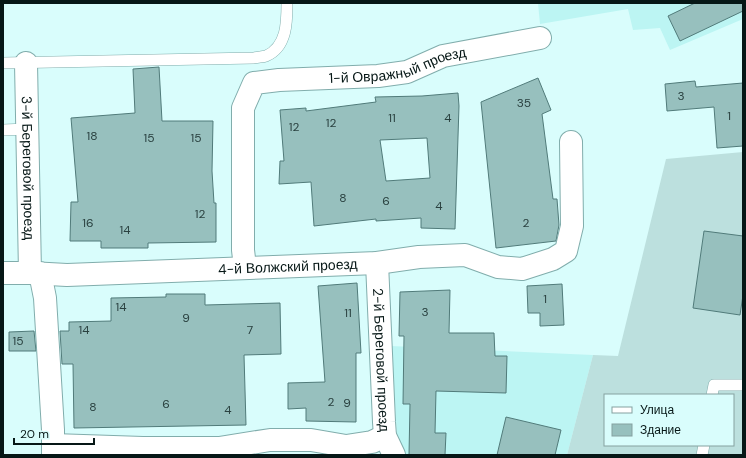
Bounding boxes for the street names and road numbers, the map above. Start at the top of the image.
street label: 1-й Овражный проезд [328,43,467,87]
street label: 3-й Береговой проезд [18,96,38,240]
street label: 4-й Волжский проезд [218,255,358,278]
street label: 2-й Береговой проезд [369,288,394,432]

